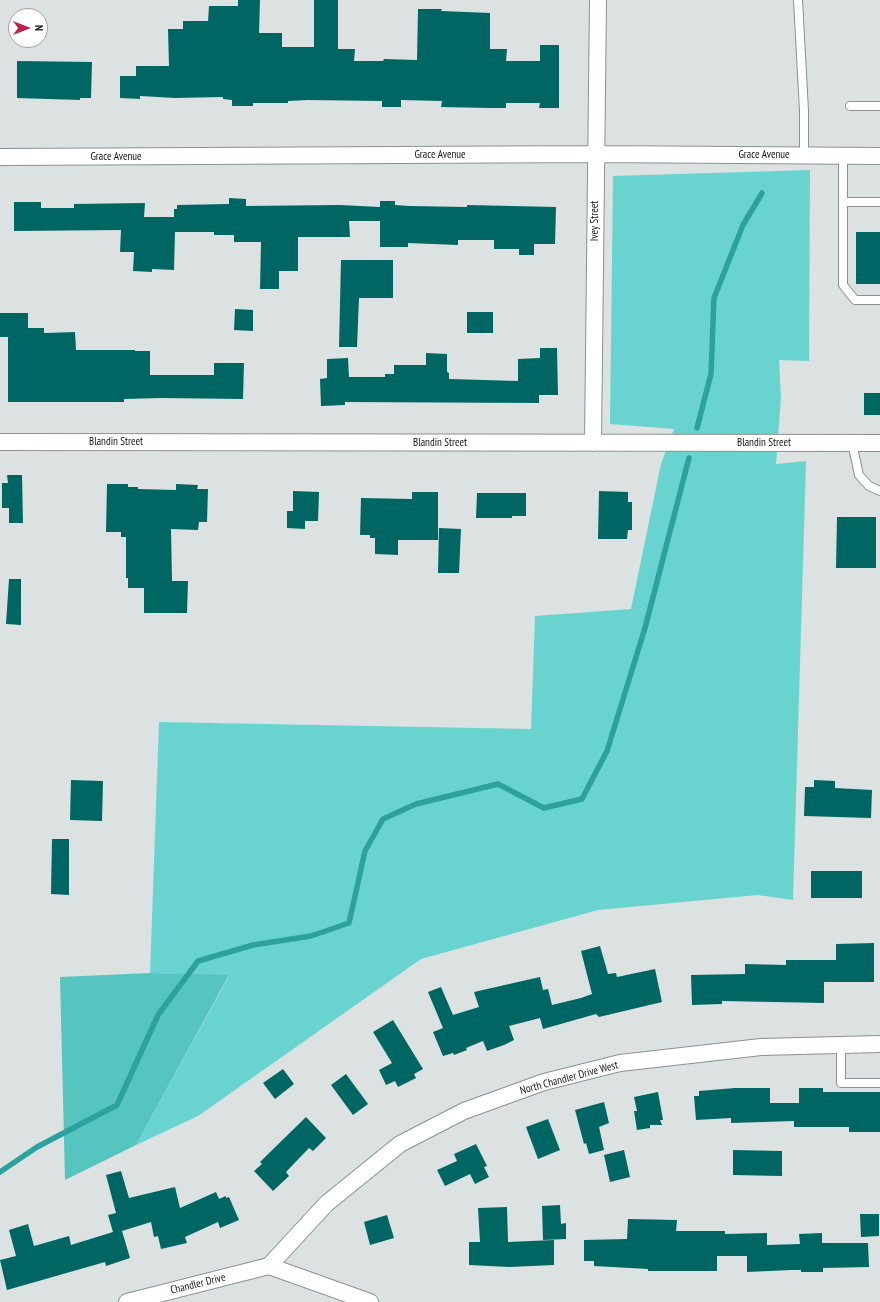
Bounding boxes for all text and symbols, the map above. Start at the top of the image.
north arrow [8,8,48,48]
text: N [32,25,46,31]
street label: Grace Avenue [414,148,466,162]
street label: Grace Avenue [738,148,790,162]
street label: Grace Avenue [90,150,142,164]
street label: Ivey Street [588,201,602,241]
street label: Blandin Street [89,435,143,449]
street label: Blandin Street [413,436,467,450]
street label: Blandin Street [737,436,791,450]
street label: North Chandler Drive West [518,1059,620,1097]
street label: Chandler Drive [169,1271,227,1297]

